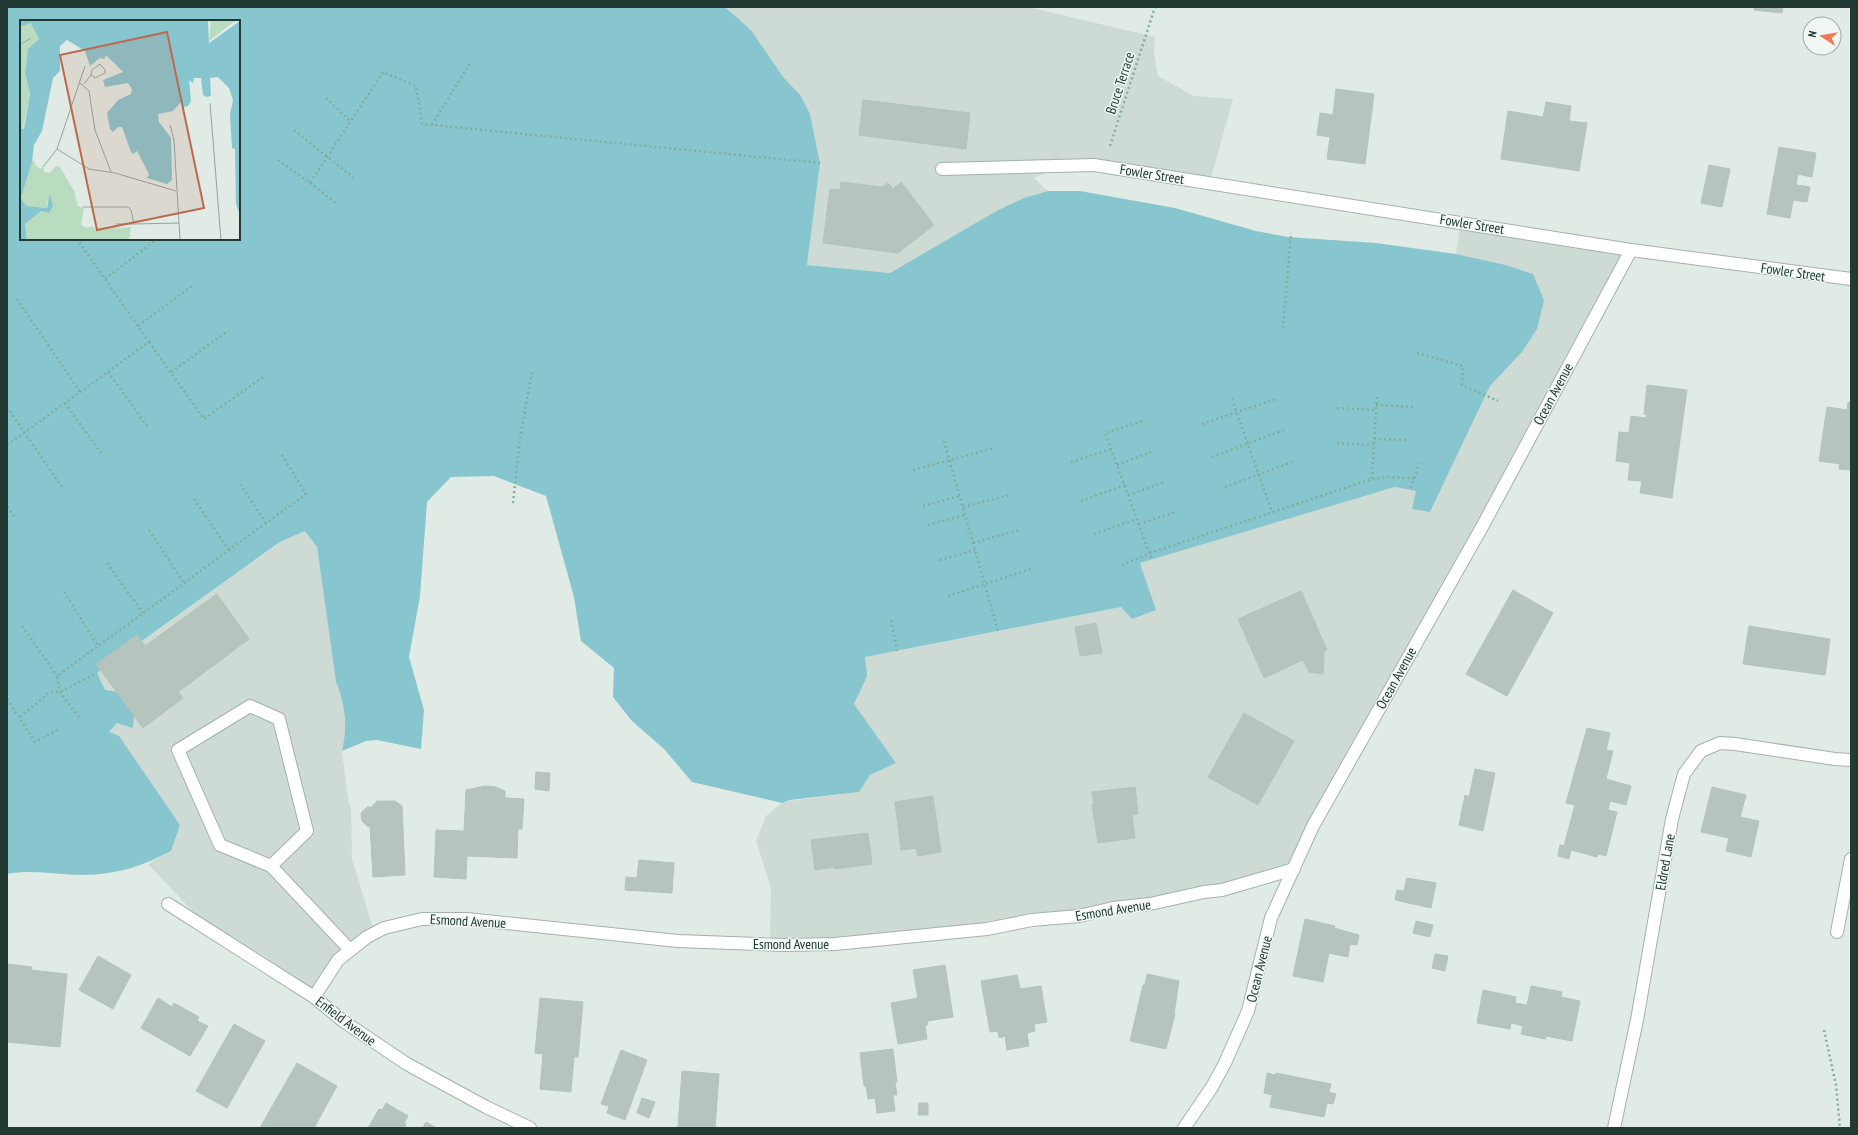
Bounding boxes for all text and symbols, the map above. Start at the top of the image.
north arrow [1802,16,1842,56]
inset map [20,20,240,240]
text: N [1805,30,1820,38]
street label: Bruce Terrace [1102,50,1139,116]
street label: Fowler Street [1119,160,1186,188]
street label: Fowler Street [1439,210,1506,238]
street label: Fowler Street [1760,259,1826,285]
street label: Ocean Avenue [1529,360,1577,428]
street label: Ocean Avenue [1372,644,1420,712]
street label: Eldred Lane [1651,832,1679,892]
street label: Esmond Avenue [1074,895,1152,925]
street label: Esmond Avenue [430,910,507,932]
street label: Ocean Avenue [1242,934,1276,1004]
street label: Esmond Avenue [753,935,829,953]
street label: Enfield Avenue [312,992,380,1050]

